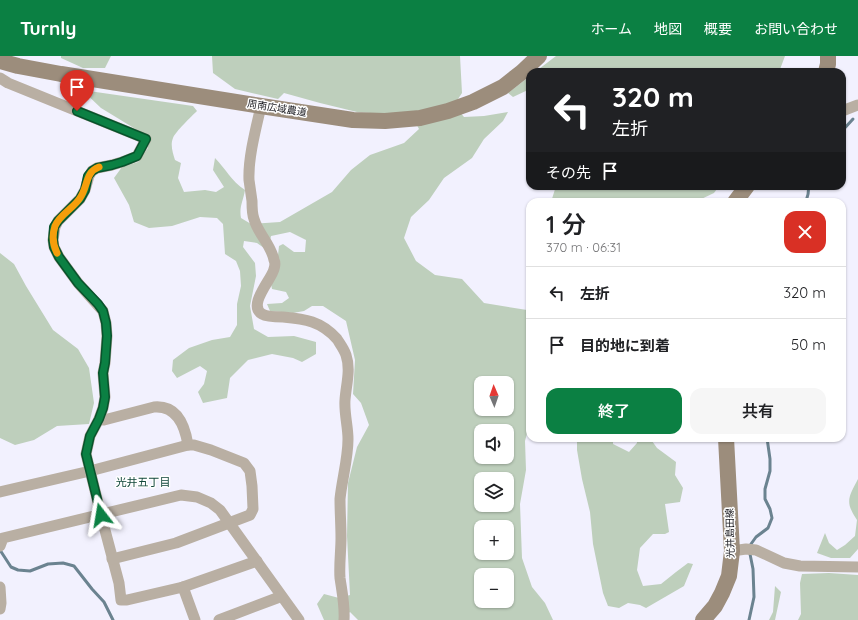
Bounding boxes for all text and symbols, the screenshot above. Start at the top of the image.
text: Turnly [20,16,76,40]
text: ホーム [590,20,632,38]
text: 地図 [654,20,682,38]
text: 概要 [704,20,732,38]
text: お問い合わせ [754,20,838,38]
pin [60,70,94,111]
icon: arrive [66,76,88,98]
text: 320 m [612,79,694,114]
icon: left [546,84,598,136]
street label: 周南広域農道 [246,97,308,119]
text: 左折 [612,117,648,140]
icon: arrive [599,160,621,182]
text: その先 [546,163,591,182]
text: 1 分 [546,209,586,239]
button: close [784,211,826,253]
text: 370 m · 06:31 [546,239,621,255]
icon: left [546,282,568,304]
text: 320 m [783,283,826,302]
text: 左折 [580,284,610,303]
icon: arrive [546,334,568,356]
text: 50 m [791,335,826,354]
text: 目的地に到着 [580,336,670,355]
north arrow [474,376,514,416]
map controls [474,376,514,608]
button: 終了 [546,388,682,434]
button: 共有 [690,388,826,434]
button: sound [474,424,514,464]
button: layers [474,472,514,512]
district label: 光井五丁目 [116,475,171,489]
position arrow [80,494,122,536]
street label: 光井島田線 [723,508,737,558]
button: + [474,520,514,560]
button: − [474,568,514,608]

